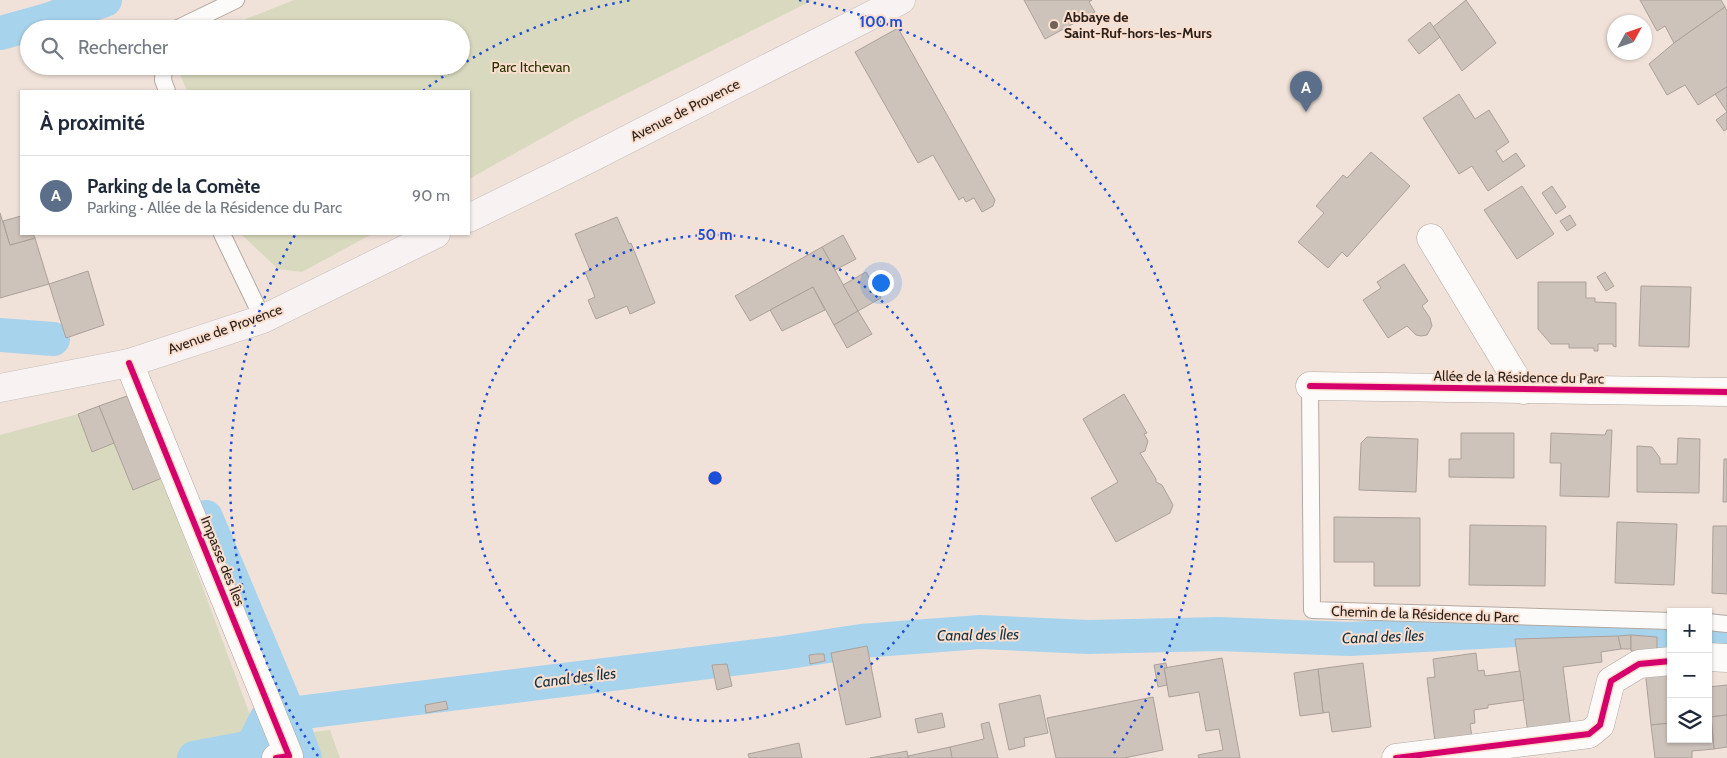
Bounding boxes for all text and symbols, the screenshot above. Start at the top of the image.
place label: Abbaye de Saint-Ruf-hors-les-Murs [1064,8,1212,42]
text: 100 m [859,13,903,31]
north arrow [1607,15,1652,60]
marker: Abbaye de Saint-Ruf-hors-les-Murs [1048,19,1060,31]
search box [20,20,470,75]
icon: search [38,34,66,62]
text: Rechercher [78,36,168,59]
park label: Parc Itchevan [492,58,571,76]
pin: A [1290,71,1322,112]
street label: Avenue de Provence [627,75,743,145]
text: À proximité [40,110,145,135]
text: Parking de la Comète [87,175,260,198]
text: A [51,186,61,205]
text: 90 m [412,186,450,205]
text: Parking · Allée de la Résidence du Parc [87,198,342,217]
text: 50 m [697,226,733,244]
your location [868,270,894,296]
street label: Avenue de Provence [165,300,285,358]
street label: Allée de la Résidence du Parc [1434,367,1604,387]
centre of rings [706,469,724,487]
street label: Impasse des Îles [197,513,249,609]
street label: Chemin de la Résidence du Parc [1331,602,1519,626]
map controls [1667,608,1712,743]
button: + [1667,608,1712,653]
water label: Canal des Îles [937,624,1019,645]
water label: Canal des Îles [1342,626,1425,647]
button: − [1667,653,1712,698]
water label: Canal des Îles [533,663,617,692]
button: layers [1667,698,1712,743]

